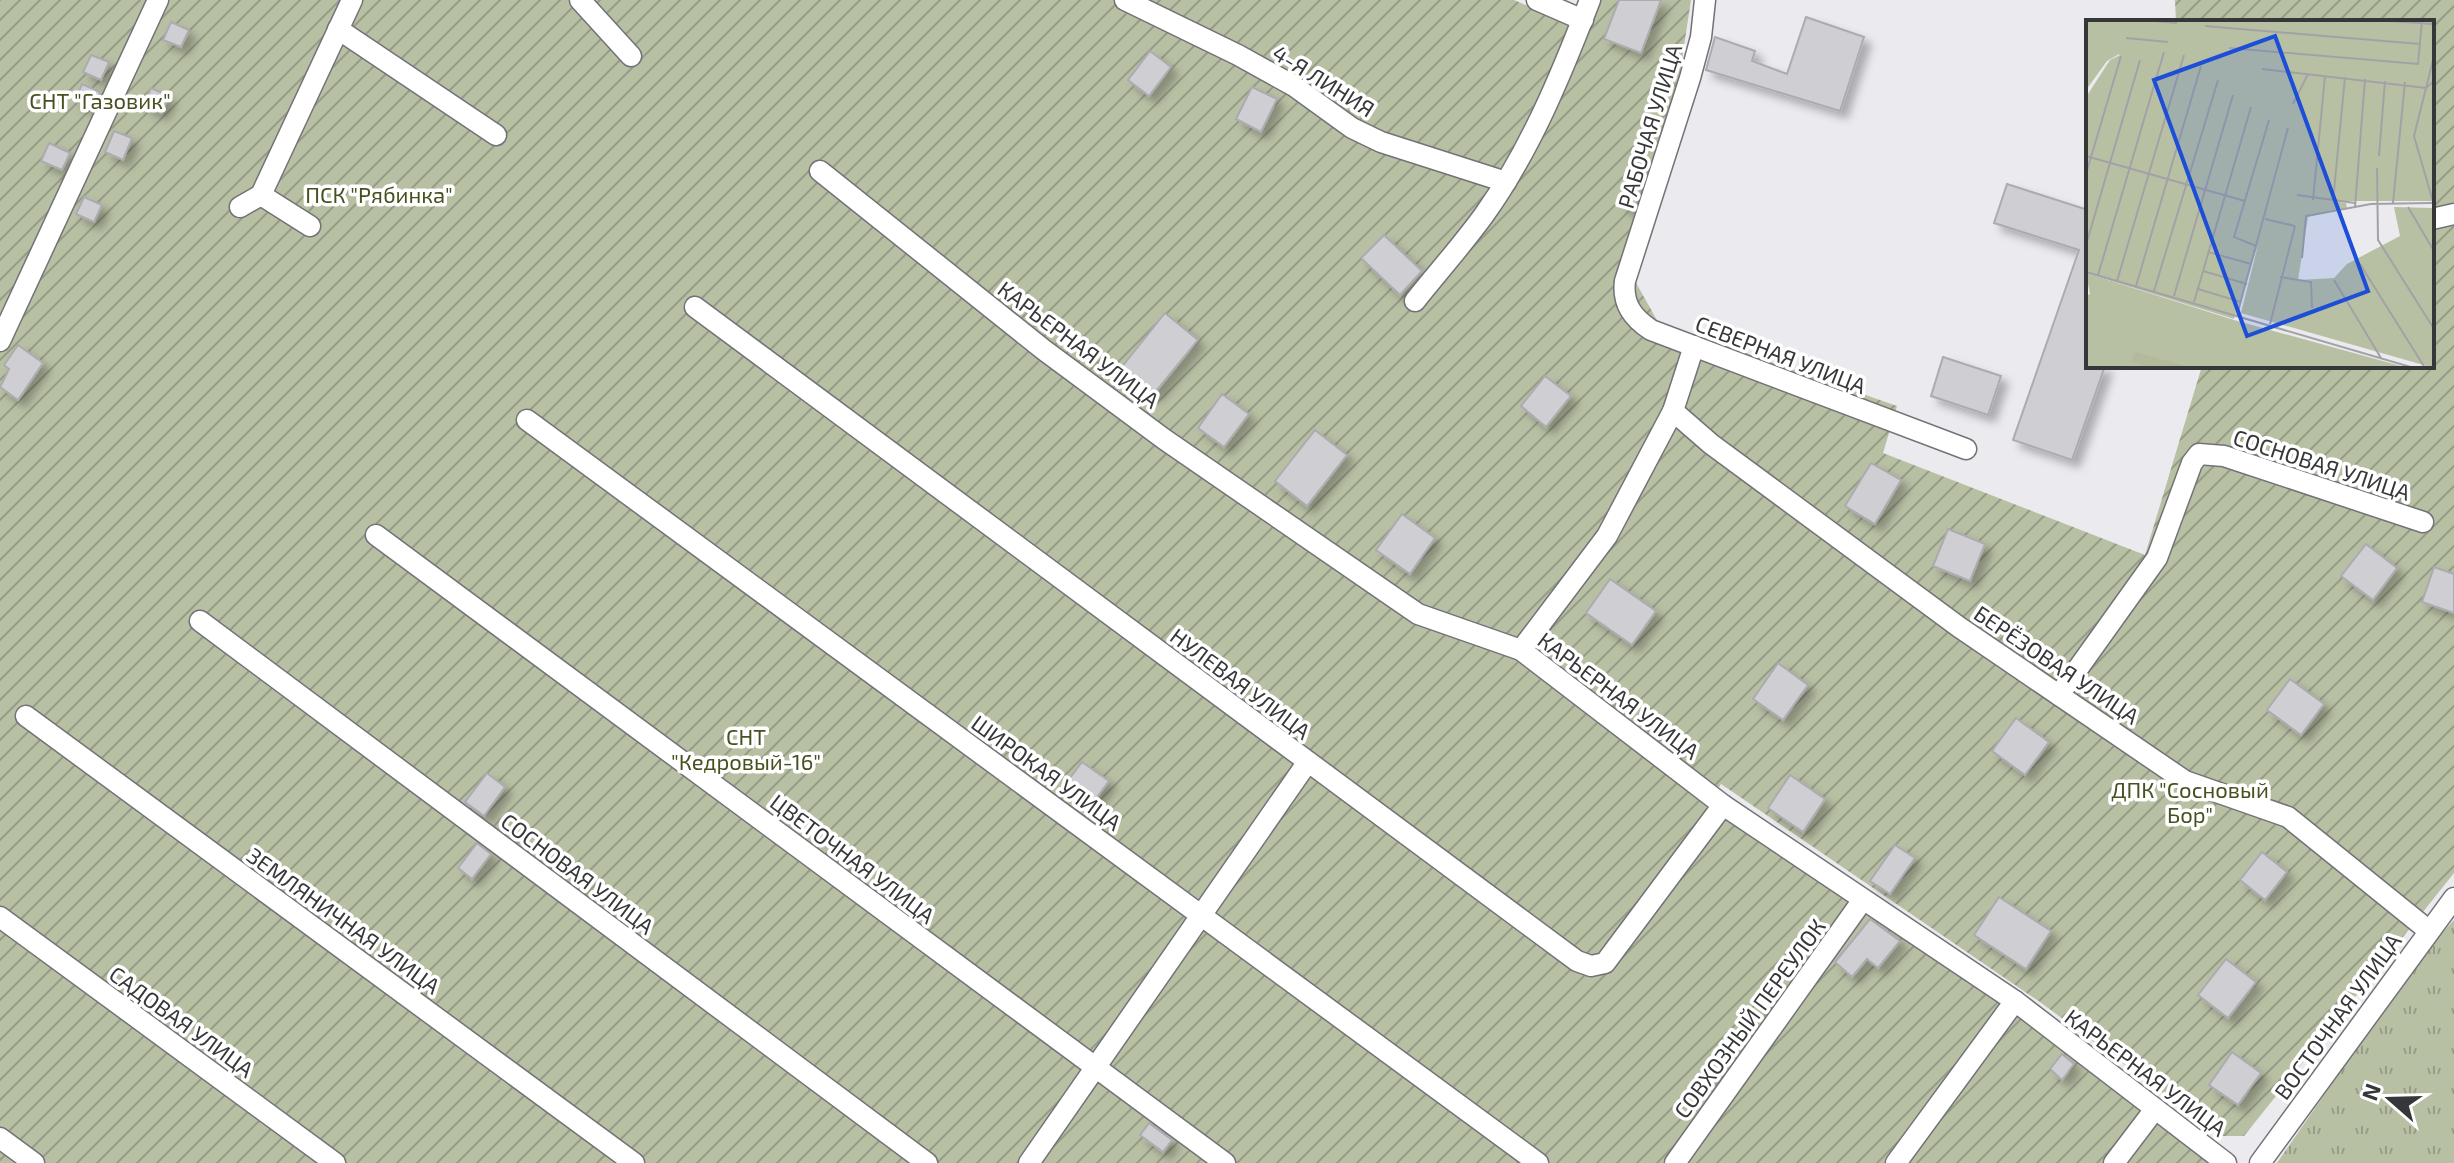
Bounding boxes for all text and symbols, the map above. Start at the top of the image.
inset map [2086,20,2434,368]
street label: 4-Я ЛИНИЯ [1268,39,1380,121]
street label: РАБОЧАЯ УЛИЦА [1612,41,1686,211]
park label: СНТ "Газовик" [29,87,171,113]
park label: ПСК "Рябинка" [305,181,453,207]
street label: КАРЬЕРНАЯ УЛИЦА [993,275,1165,413]
street label: СЕВЕРНАЯ УЛИЦА [1692,310,1870,399]
street label: СОСНОВАЯ УЛИЦА [2230,423,2414,505]
street label: БЕРЁЗОВАЯ УЛИЦА [1970,599,2145,729]
street label: НУЛЕВАЯ УЛИЦА [1166,622,1316,744]
street label: КАРЬЕРНАЯ УЛИЦА [1533,626,1705,764]
street label: ШИРОКАЯ УЛИЦА [967,709,1127,835]
park label: СНТ "Кедровый-16" [671,723,821,774]
park label: ДПК "Сосновый Бор" [2111,776,2269,827]
street label: ЦВЕТОЧНАЯ УЛИЦА [766,788,940,928]
street label: СОСНОВАЯ УЛИЦА [497,807,660,939]
street label: ЗЕМЛЯНИЧНАЯ УЛИЦА [243,841,446,999]
street label: СОВХОЗНЫЙ ПЕРЕУЛОК [1668,913,1830,1123]
street label: ВОСТОЧНАЯ УЛИЦА [2268,928,2406,1104]
street label: САДОВАЯ УЛИЦА [105,960,259,1082]
street label: КАРЬЕРНАЯ УЛИЦА [2060,1003,2232,1141]
north arrow [2350,1059,2430,1139]
text: N [2355,1080,2385,1104]

